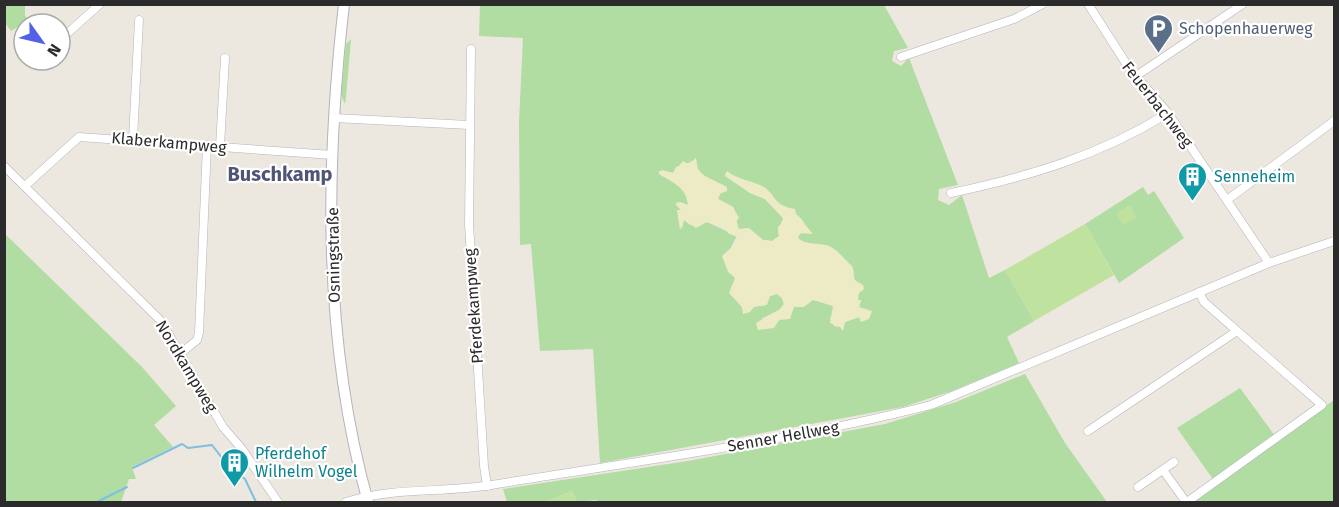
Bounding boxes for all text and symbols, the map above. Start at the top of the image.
north arrow [12,12,72,72]
parking icon: Schopenhauerweg [1142,12,1174,54]
place label: Schopenhauerweg [1179,19,1313,38]
text: N [43,40,65,60]
street label: Feuerbachweg [1118,58,1197,152]
street label: Klaberkampweg [111,128,228,157]
building icon: Senneheim [1177,160,1209,202]
district label: Buschkamp [227,162,333,186]
place label: Senneheim [1214,167,1295,186]
street label: Osningstraße [323,207,344,303]
street label: Pferdekampweg [460,247,487,364]
street label: Nordkampweg [152,317,222,416]
street label: Senner Hellweg [726,417,841,456]
place label: Pferdehof Wilhelm Vogel [255,444,358,481]
building icon: Pferdehof Wilhelm Vogel [218,446,250,488]

